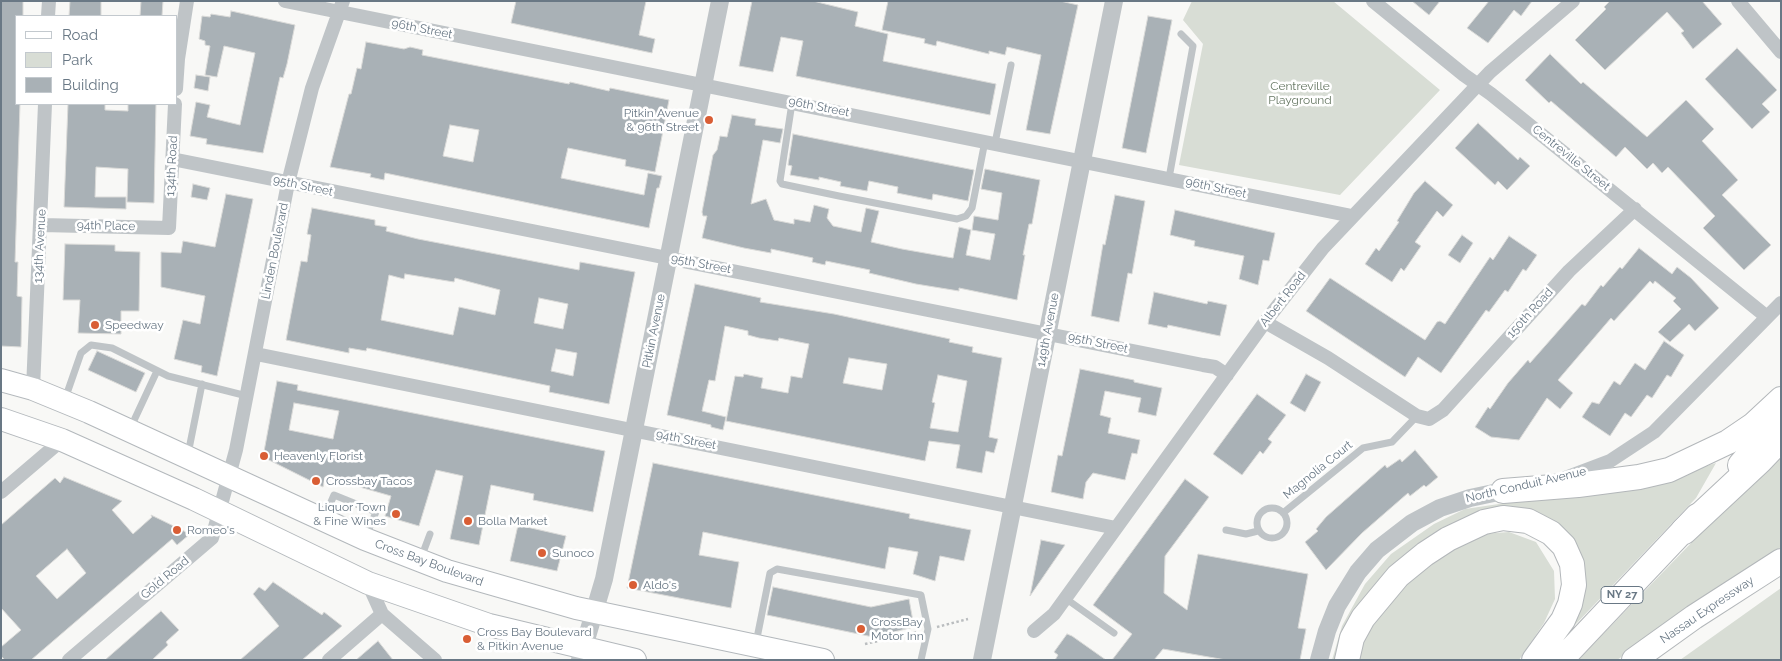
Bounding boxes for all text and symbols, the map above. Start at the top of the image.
legend [15,15,178,105]
street label: 96th Street [390,16,454,42]
text: Road [62,26,98,44]
text: Park [62,51,93,69]
text: Building [62,76,119,94]
park label: Centreville Playground [1268,79,1332,107]
street label: 96th Street [787,94,851,120]
place label: Pitkin Avenue & 96th Street [624,106,699,134]
marker: Pitkin Avenue & 96th Street [703,114,715,126]
street label: Centreville Street [1529,122,1613,194]
street label: 134th Road [163,135,181,197]
street label: 95th Street [272,173,334,199]
street label: 96th Street [1184,175,1248,201]
street label: Linden Boulevard [259,202,291,300]
street label: 134th Avenue [31,209,49,283]
street label: 94th Place [77,218,135,234]
street label: 95th Street [670,251,732,277]
street label: Albert Road [1257,269,1309,329]
street label: 150th Road [1504,285,1556,341]
street label: 149th Avenue [1034,292,1062,368]
street label: Pitkin Avenue [640,293,668,369]
place label: Speedway [105,318,164,332]
marker: Speedway [89,319,101,331]
street label: 95th Street [1067,330,1129,356]
street label: 94th Street [655,427,717,453]
street label: Magnolia Court [1281,438,1355,502]
place label: Heavenly Florist [274,449,363,463]
marker: Heavenly Florist [258,450,270,462]
street label: North Conduit Avenue [1464,464,1588,506]
place label: Crossbay Tacos [326,474,412,488]
marker: Crossbay Tacos [310,475,322,487]
place label: Liquor Town & Fine Wines [313,500,386,528]
marker: Liquor Town & Fine Wines [390,508,402,520]
place label: Bolla Market [478,514,548,528]
marker: Bolla Market [462,515,474,527]
place label: Romeo's [187,523,235,537]
marker: Romeo's [171,524,183,536]
street label: Cross Bay Boulevard [373,537,485,589]
place label: Sunoco [552,546,594,560]
marker: Sunoco [536,547,548,559]
street label: Gold Road [138,554,192,602]
street label: Nassau Expressway [1657,573,1757,647]
place label: Aldo's [643,578,677,592]
marker: Aldo's [627,579,639,591]
road number: NY 27 [1601,586,1643,604]
place label: CrossBay Motor Inn [871,615,924,643]
marker: CrossBay Motor Inn [855,623,867,635]
place label: Cross Bay Boulevard & Pitkin Avenue [477,625,592,653]
marker: Cross Bay Boulevard & Pitkin Avenue [461,633,473,645]

